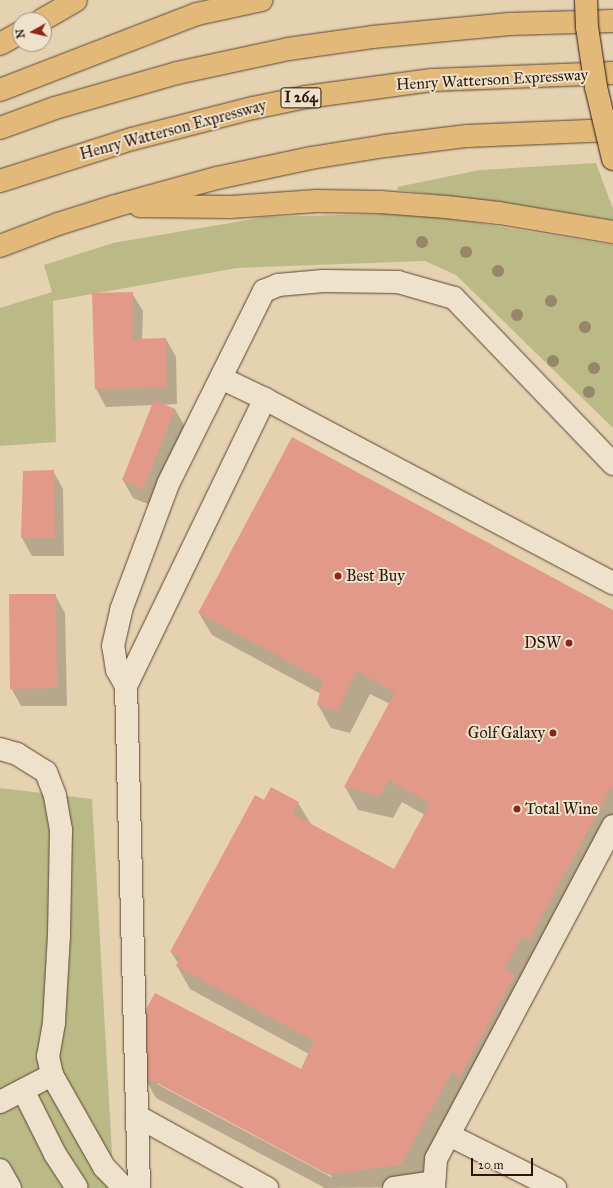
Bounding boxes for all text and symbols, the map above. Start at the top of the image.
north arrow [12,12,52,52]
text: N [14,28,28,39]
street label: Henry Watterson Expressway [395,65,589,95]
road number: I 264 [280,85,322,111]
street label: Henry Watterson Expressway [78,96,268,164]
place label: Best Buy [346,566,405,586]
marker: Best Buy [333,571,343,581]
place label: DSW [524,633,561,653]
marker: DSW [564,638,574,648]
place label: Golf Galaxy [468,723,545,743]
marker: Golf Galaxy [548,728,558,738]
place label: Total Wine [525,799,598,819]
marker: Total Wine [512,804,522,814]
scale bar [473,1150,535,1176]
text: 20 m [478,1158,504,1172]

